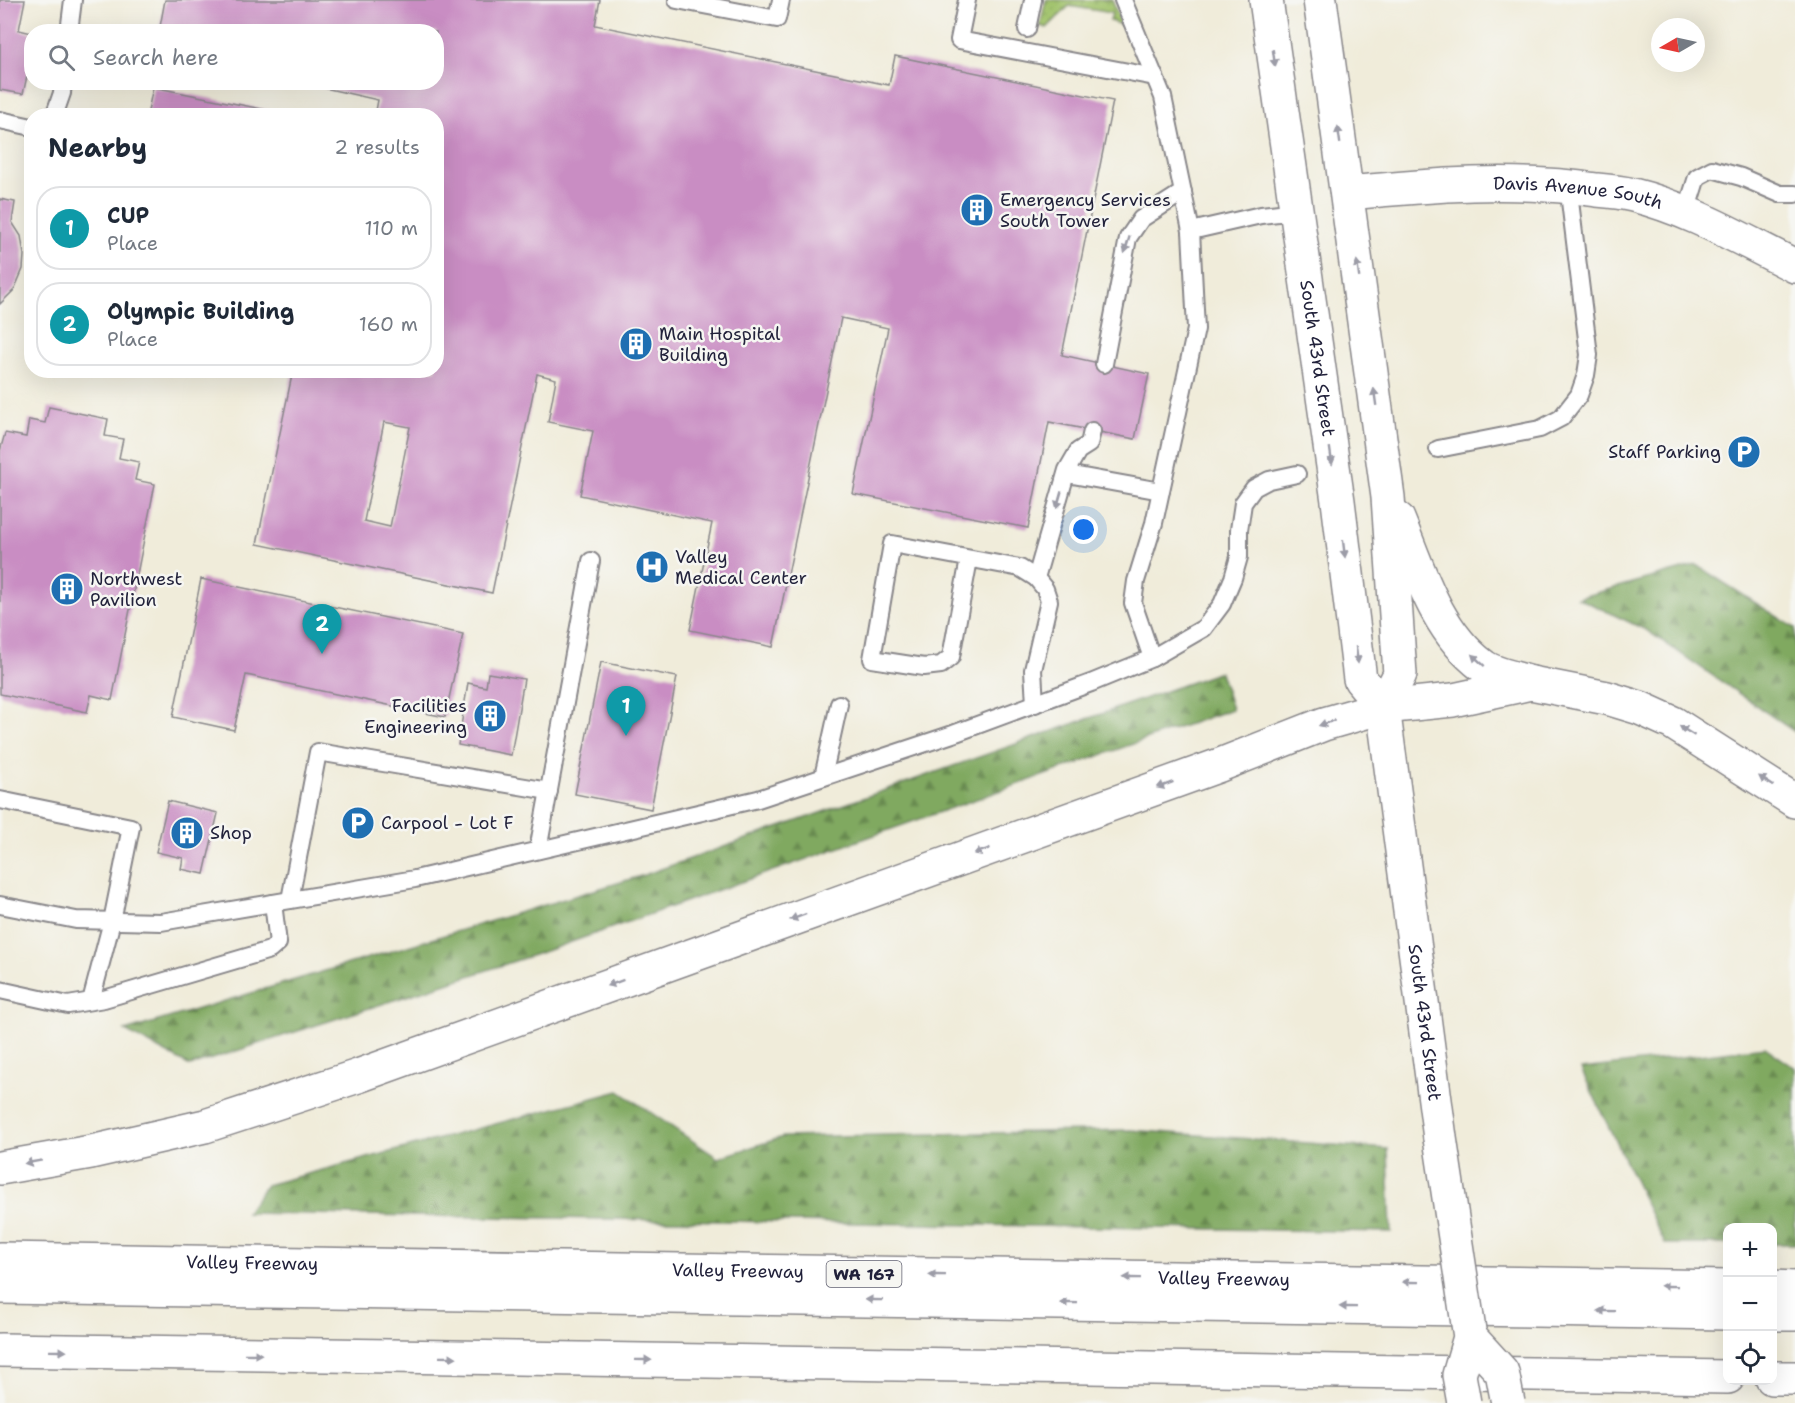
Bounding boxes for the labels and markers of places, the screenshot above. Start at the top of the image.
place label: Emergency Services South Tower [1000,188,1171,233]
building icon: Emergency Services South Tower [959,192,995,228]
place label: Main Hospital Building [659,322,781,367]
building icon: Main Hospital Building [618,326,654,362]
parking icon: Staff Parking [1726,434,1762,470]
place label: Staff Parking [1608,440,1721,464]
place label: Valley Medical Center [675,545,807,590]
hospital icon: Valley Medical Center [634,549,670,585]
place label: Northwest Pavilion [90,567,183,612]
building icon: Northwest Pavilion [49,571,85,607]
pin: 2 [302,604,342,654]
pin: 1 [606,686,646,736]
place label: Facilities Engineering [364,694,467,739]
building icon: Facilities Engineering [472,698,508,734]
parking icon: Carpool - Lot F [340,805,376,841]
place label: Carpool - Lot F [381,811,514,835]
building icon: Shop [169,815,205,851]
place label: Shop [210,821,252,845]

